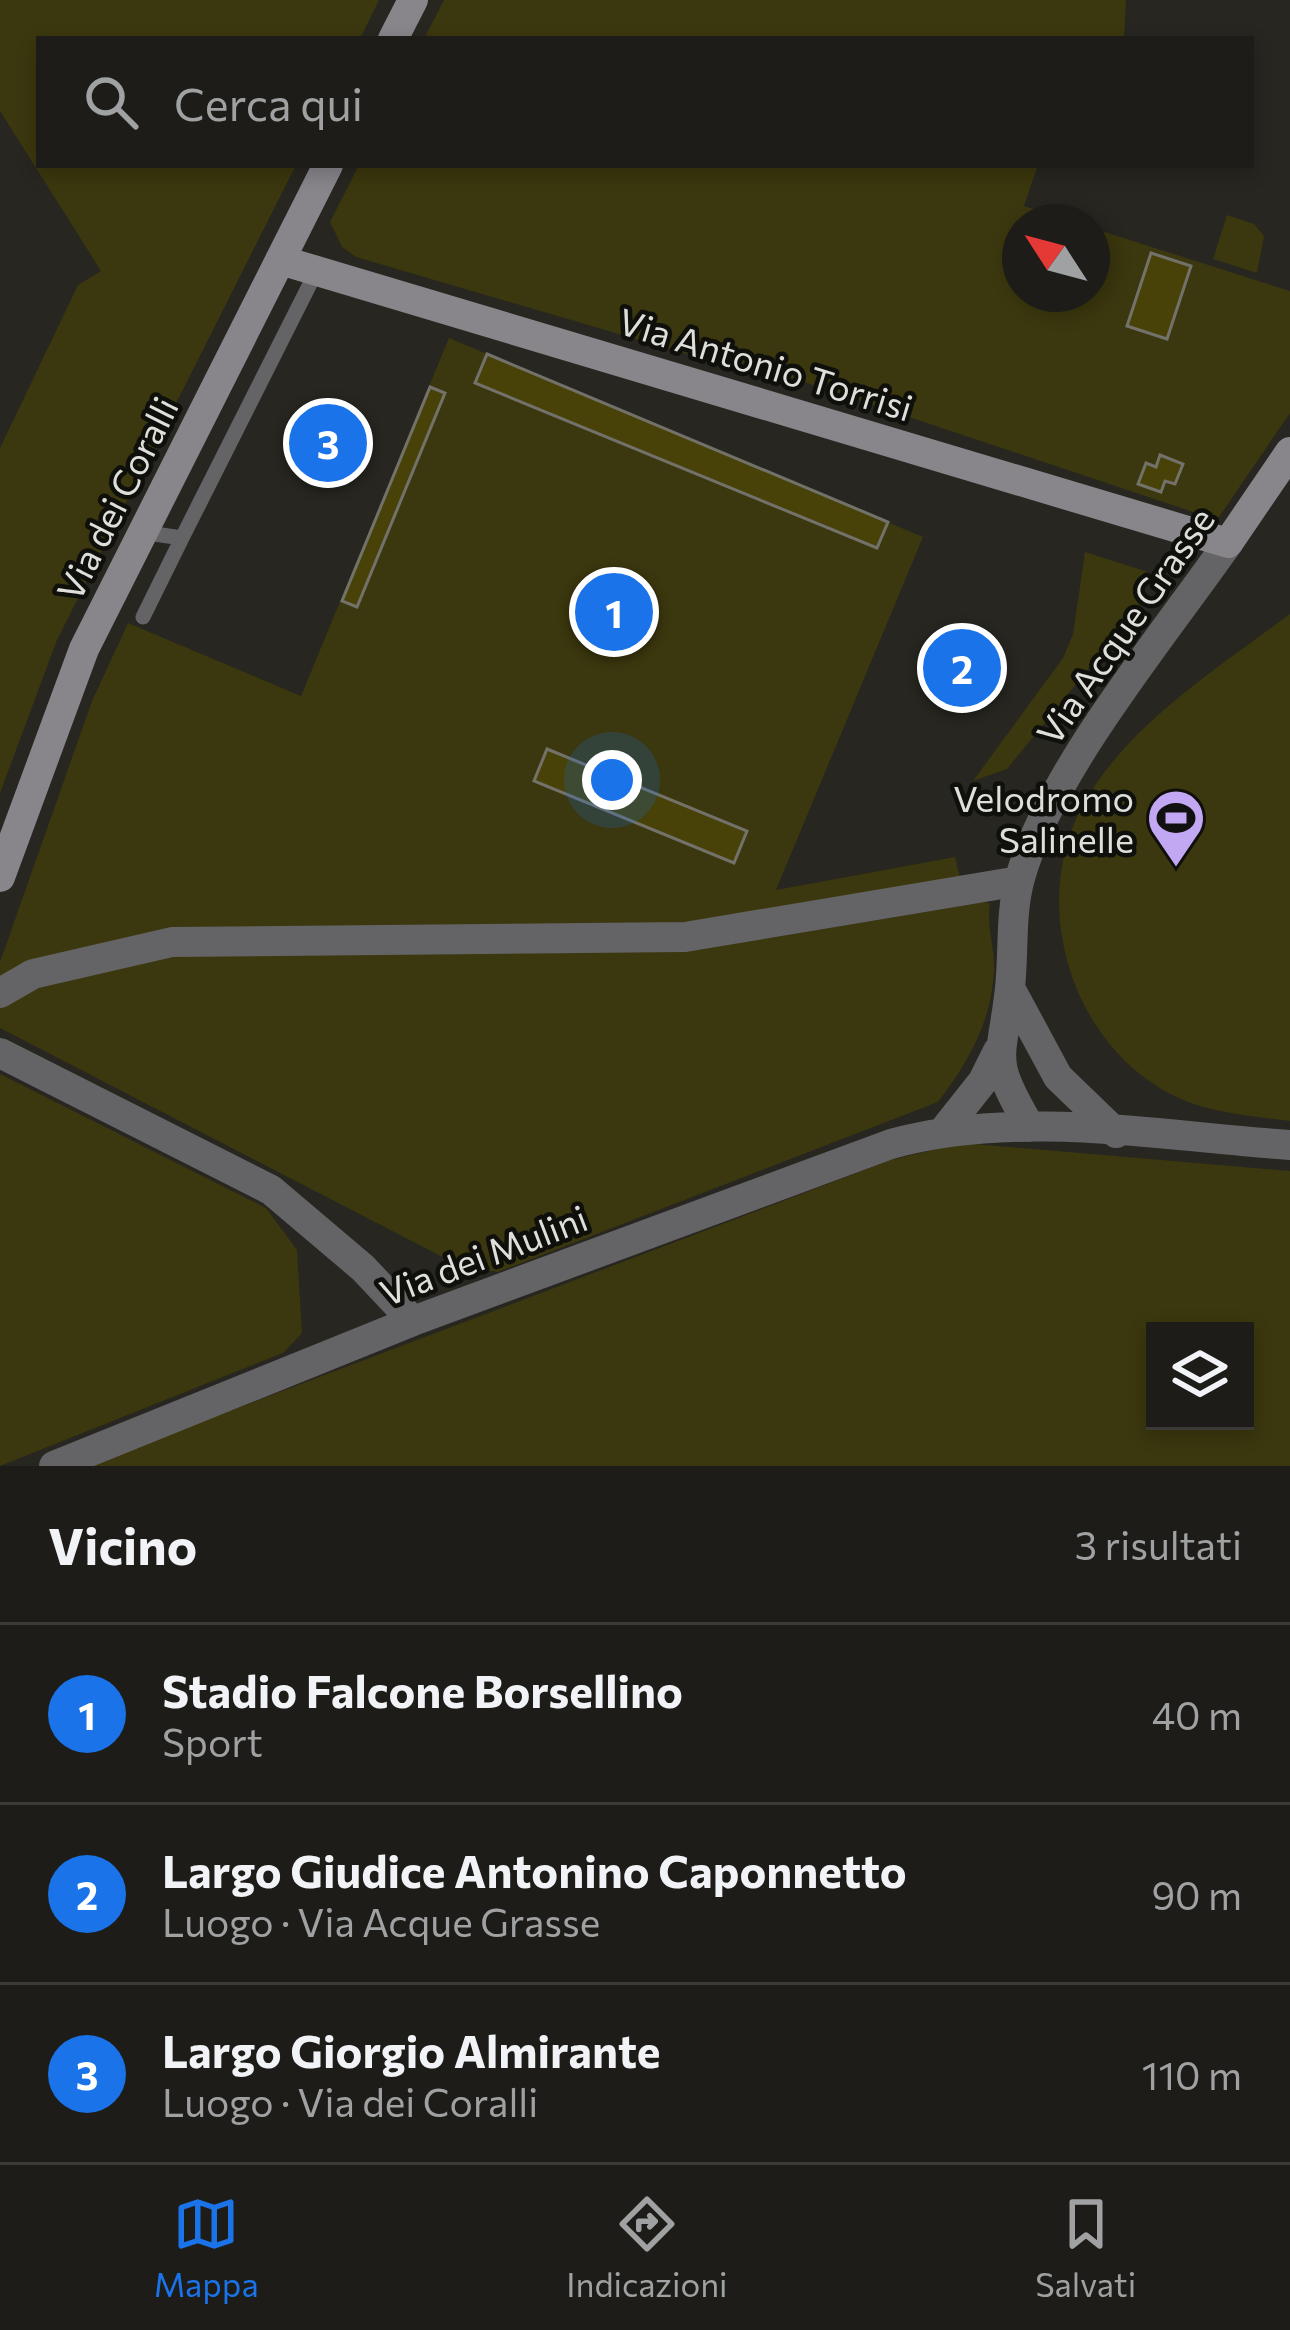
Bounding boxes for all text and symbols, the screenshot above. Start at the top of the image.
search box [36,36,1254,168]
icon: search [78,69,144,135]
text: Cerca qui [174,75,363,130]
north arrow [1002,204,1110,312]
street label: Via Antonio Torrisi [614,297,918,429]
street label: Via dei Coralli [46,389,186,607]
pin: 3 [289,398,367,488]
street label: Via Acque Grasse [1026,498,1222,752]
pin: 1 [575,567,653,657]
pin: 2 [923,623,1001,713]
your location [582,750,642,810]
place label: Velodromo Salinelle [953,775,1134,860]
sports icon: Velodromo Salinelle [1145,787,1207,869]
street label: Via dei Mulini [373,1194,593,1314]
map controls [1146,1322,1254,1430]
button: layers [1146,1322,1254,1430]
text: Vicino [48,1513,197,1576]
text: 3 risultati [1075,1520,1242,1568]
text: Stadio Falcone Borsellino [162,1662,683,1717]
text: 1 [78,1690,96,1738]
text: 40 m [1152,1690,1242,1738]
text: Sport [162,1717,263,1765]
text: Largo Giudice Antonino Caponnetto [162,1842,907,1897]
text: 2 [76,1870,98,1918]
text: 90 m [1151,1870,1242,1918]
text: Luogo · Via Acque Grasse [162,1897,600,1945]
text: Largo Giorgio Almirante [162,2022,660,2077]
text: 3 [76,2050,98,2098]
text: 110 m [1142,2050,1242,2098]
text: Luogo · Via dei Coralli [162,2077,538,2125]
tab: Mappa [154,2191,259,2304]
tab: Indicazioni [566,2191,728,2304]
tab: Salvati [1035,2191,1136,2304]

